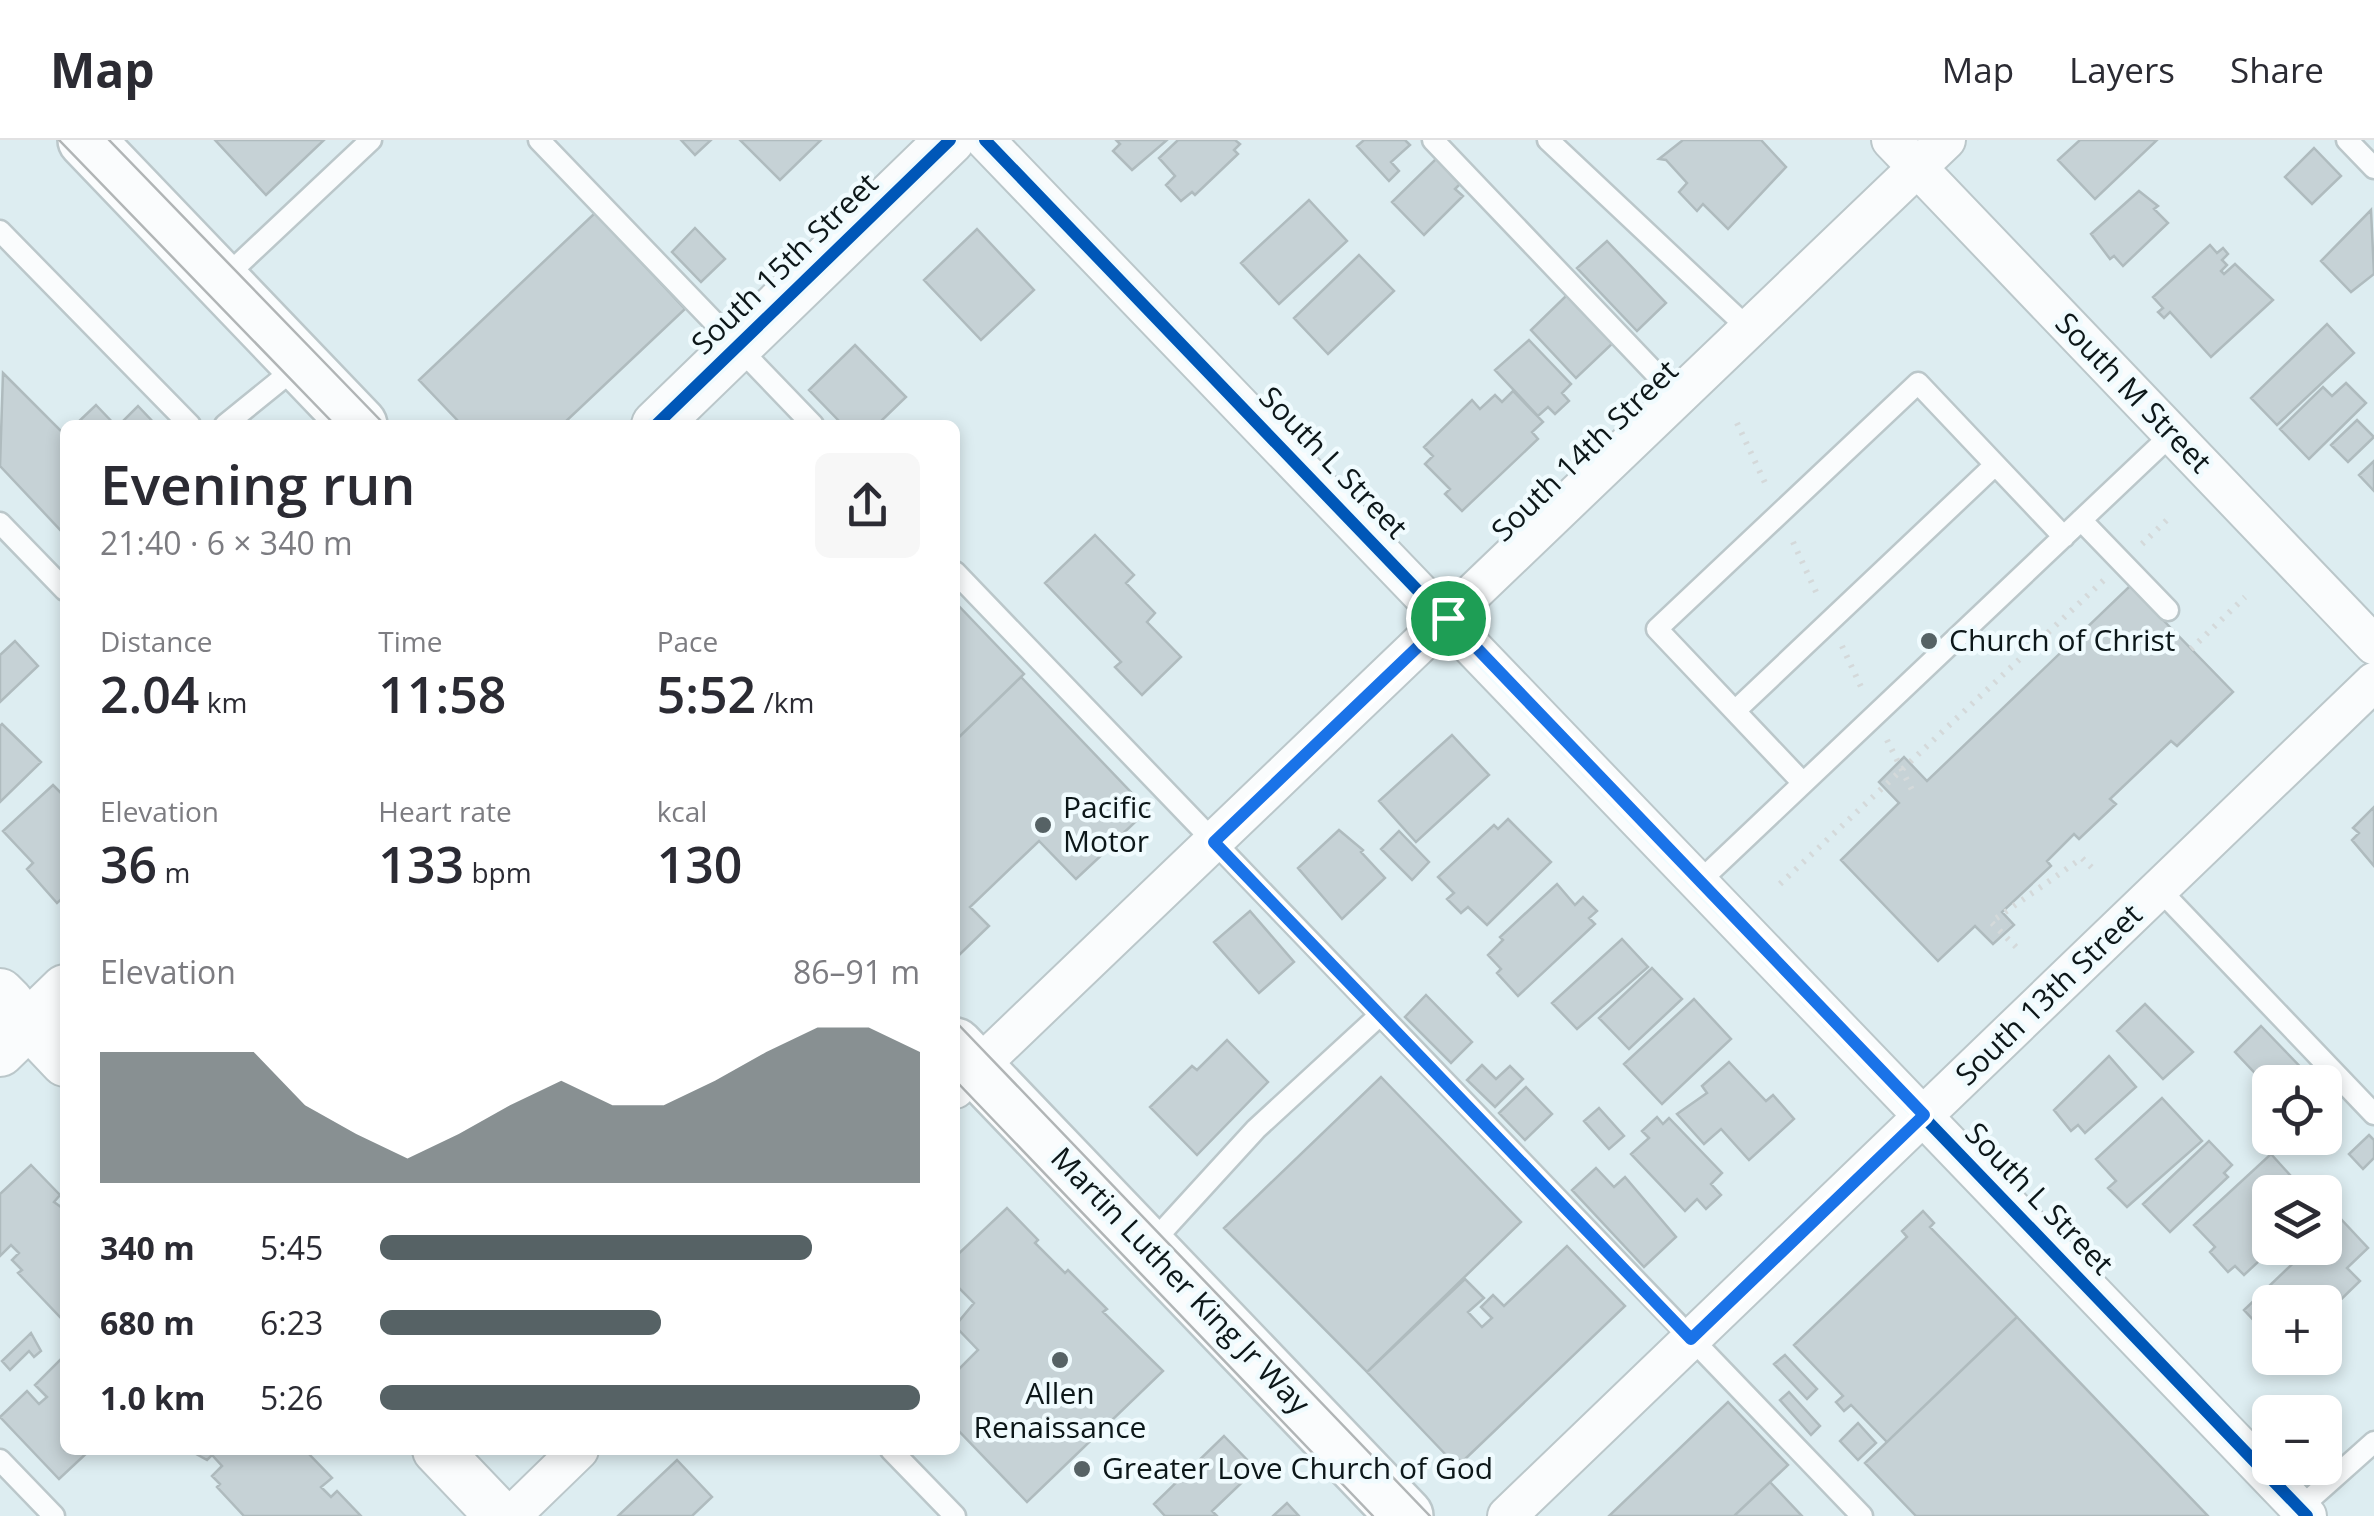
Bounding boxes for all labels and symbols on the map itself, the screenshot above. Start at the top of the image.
street label: South 15th Street [682,163,886,363]
street label: South M Street [2047,303,2221,481]
street label: South 14th Street [1482,350,1686,550]
street label: South L Street [1251,377,1417,547]
pin [1406,576,1491,661]
place label: Church of Christ [1949,619,2176,660]
marker: Church of Christ [1918,630,1940,652]
place label: Pacific Motor [1063,786,1152,861]
marker: Pacific Motor [1032,814,1054,836]
street label: South 13th Street [1946,894,2150,1094]
street label: South L Street [1957,1113,2123,1283]
street label: Martin Luther King Jr Way [1043,1138,1320,1423]
marker: Allen Renaissance [1049,1349,1071,1371]
place label: Allen Renaissance [974,1372,1146,1447]
place label: Greater Love Church of God [1102,1447,1493,1488]
marker: Greater Love Church of God [1071,1458,1093,1480]

